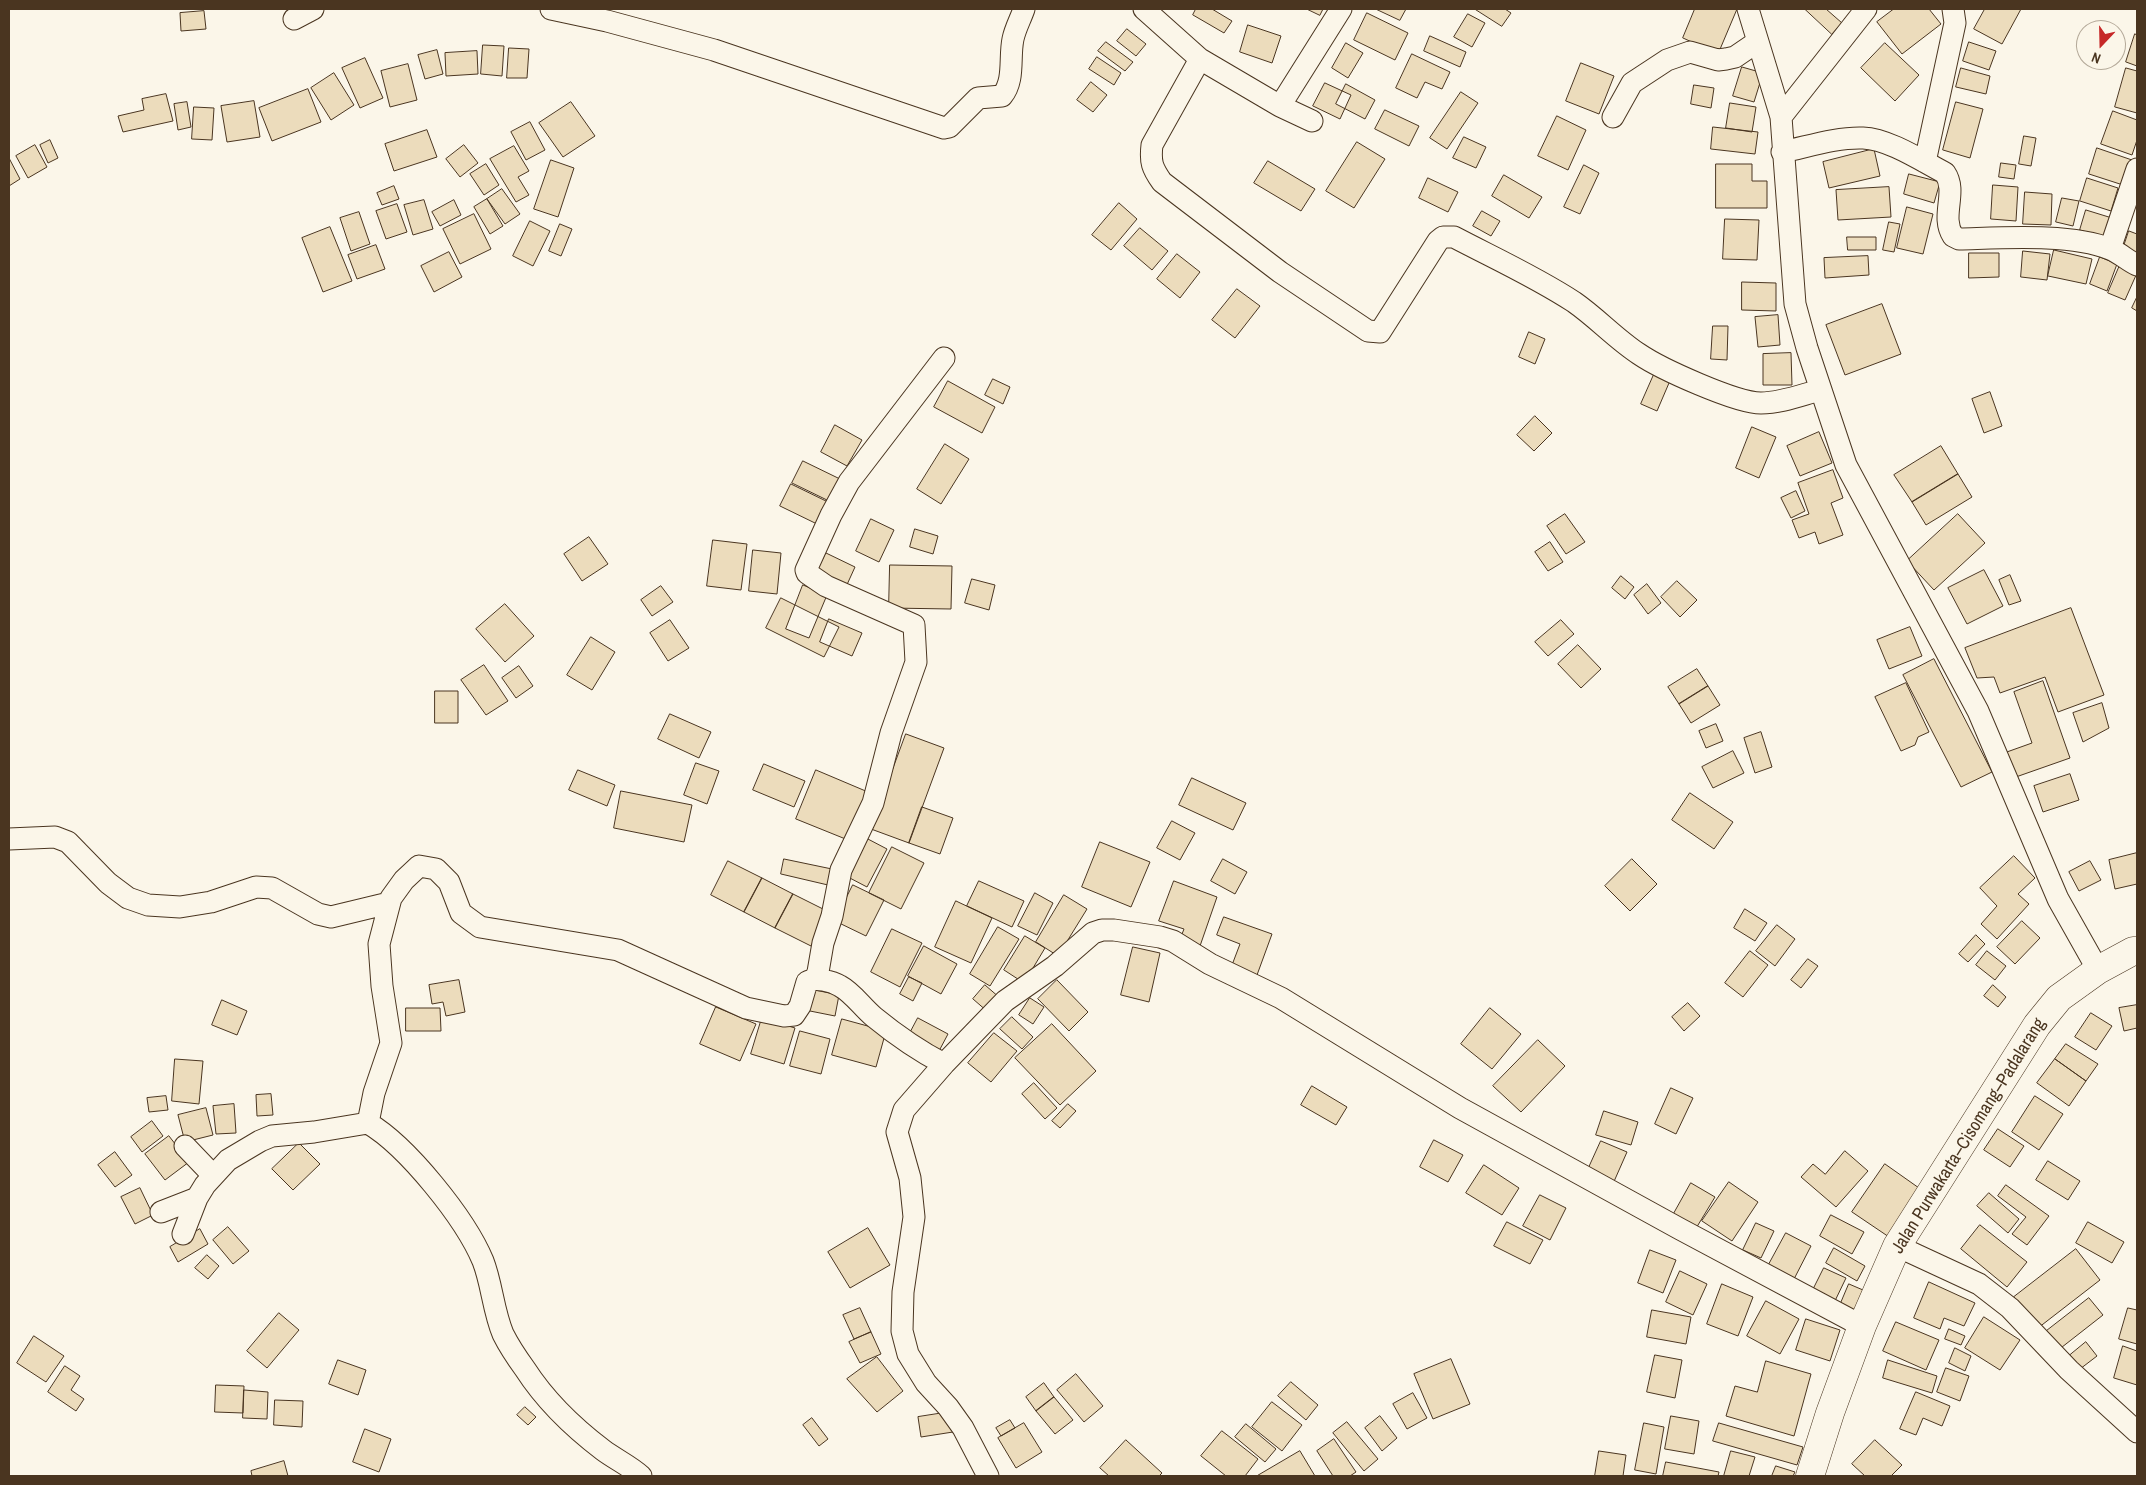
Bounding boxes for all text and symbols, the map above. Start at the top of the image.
north arrow [2076,20,2126,70]
text: N [2089,48,2103,68]
street label: Jalan Purwakarta–Cisomang–Padalarang [1887,1014,2051,1258]

